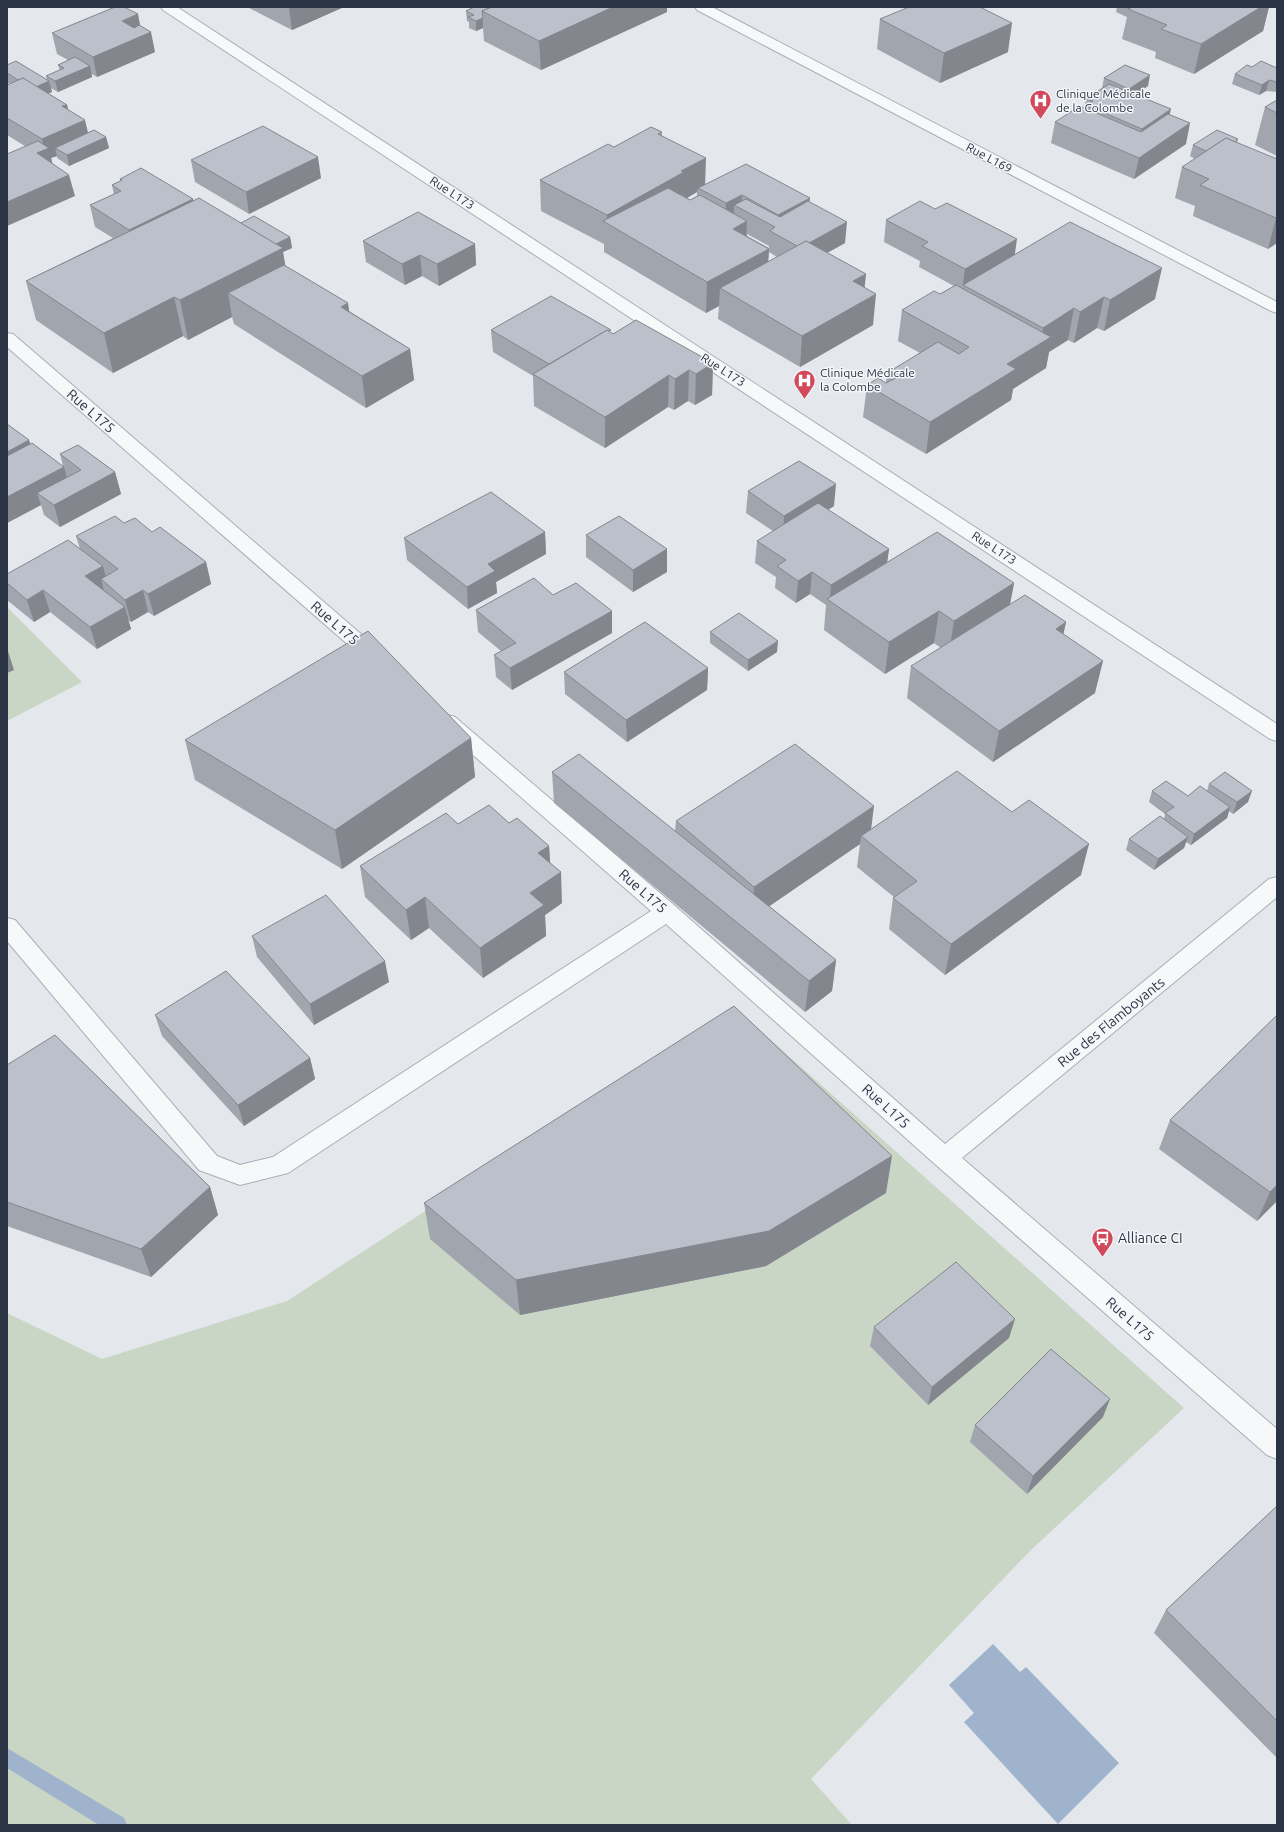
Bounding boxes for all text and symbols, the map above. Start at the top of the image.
place label: Clinique Médicale de la Colombe [1056,87,1151,114]
hospital icon: Clinique Médicale de la Colombe [1028,88,1054,121]
street label: Rue L169 [964,140,1014,175]
street label: Rue L173 [428,173,477,212]
street label: Rue L173 [699,350,748,389]
place label: Clinique Médicale la Colombe [820,366,915,393]
hospital icon: Clinique Médicale la Colombe [791,367,817,400]
street label: Rue L175 [64,386,118,436]
street label: Rue L173 [970,528,1019,567]
street label: Rue L175 [308,598,362,648]
street label: Rue L175 [616,866,670,916]
street label: Rue des Flamboyants [1054,974,1168,1070]
street label: Rue L175 [859,1080,913,1132]
bus stop icon: Alliance CI [1090,1225,1116,1258]
place label: Alliance CI [1118,1230,1183,1246]
street label: Rue L175 [1103,1294,1157,1344]

